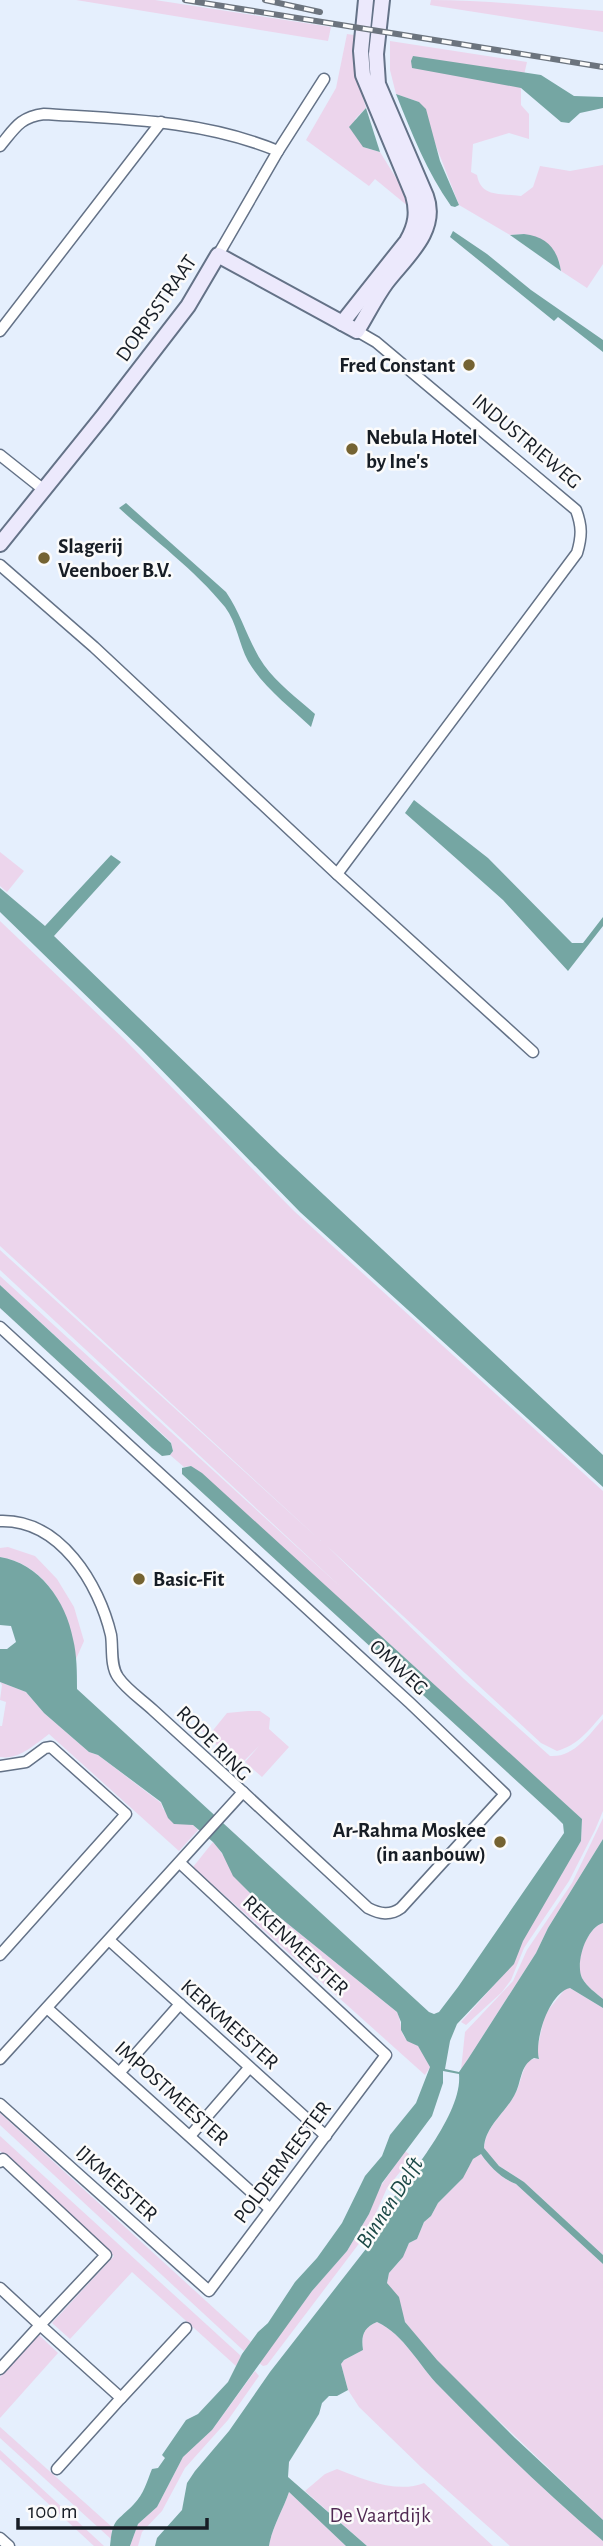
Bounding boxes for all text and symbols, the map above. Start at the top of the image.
street label: DORPSSTRAAT [112,251,201,365]
place label: Fred Constant [339,355,455,376]
marker: Fred Constant [461,357,477,373]
street label: INDUSTRIEWEG [468,390,585,493]
place label: Nebula Hotel by Ine's [366,427,478,472]
marker: Nebula Hotel by Ine's [344,441,360,457]
place label: Slagerij Veenboer B.V. [58,536,172,581]
marker: Slagerij Veenboer B.V. [36,550,52,566]
place label: Basic-Fit [153,1569,224,1590]
marker: Basic-Fit [131,1571,147,1587]
street label: OMWEG [366,1636,432,1699]
street label: RODE RING [172,1702,255,1785]
place label: Ar-Rahma Moskee (in aanbouw) [333,1820,486,1865]
marker: Ar-Rahma Moskee (in aanbouw) [492,1834,508,1850]
street label: REKENMEESTER [239,1891,353,1999]
street label: KERKMEESTER [177,1975,282,2073]
street label: IMPOSTMEESTER [111,2037,232,2150]
street label: POLDERMEESTER [230,2097,335,2227]
street label: IJKMEESTER [72,2141,162,2225]
water label: Binnen Delft [352,2153,428,2253]
scale bar [18,2486,206,2530]
text: 100 m [28,2501,78,2522]
park label: De Vaartdijk [330,2505,431,2526]

